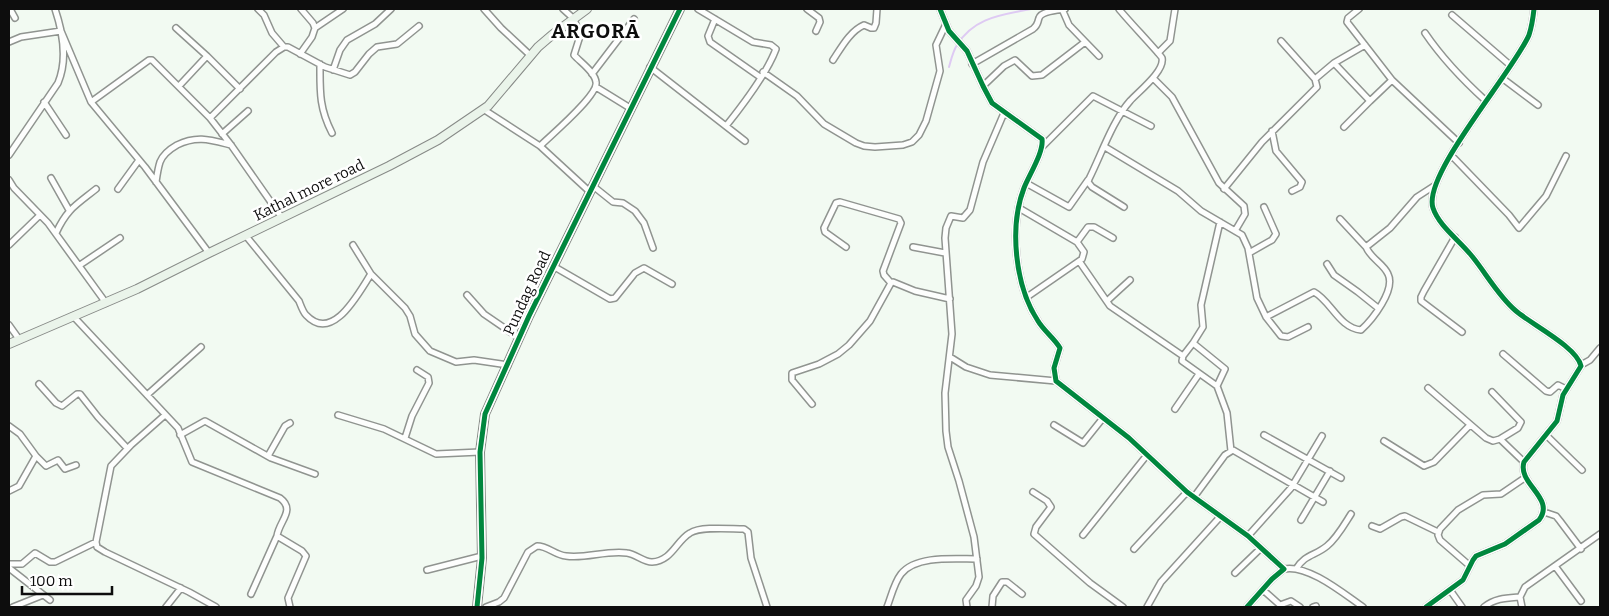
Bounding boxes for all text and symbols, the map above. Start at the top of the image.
district label: ARGORĀ [551,19,641,43]
street label: Kathal more road [251,155,367,225]
street label: Pundag Road [500,248,554,338]
scale bar [22,564,112,596]
text: 100 m [30,572,73,590]

